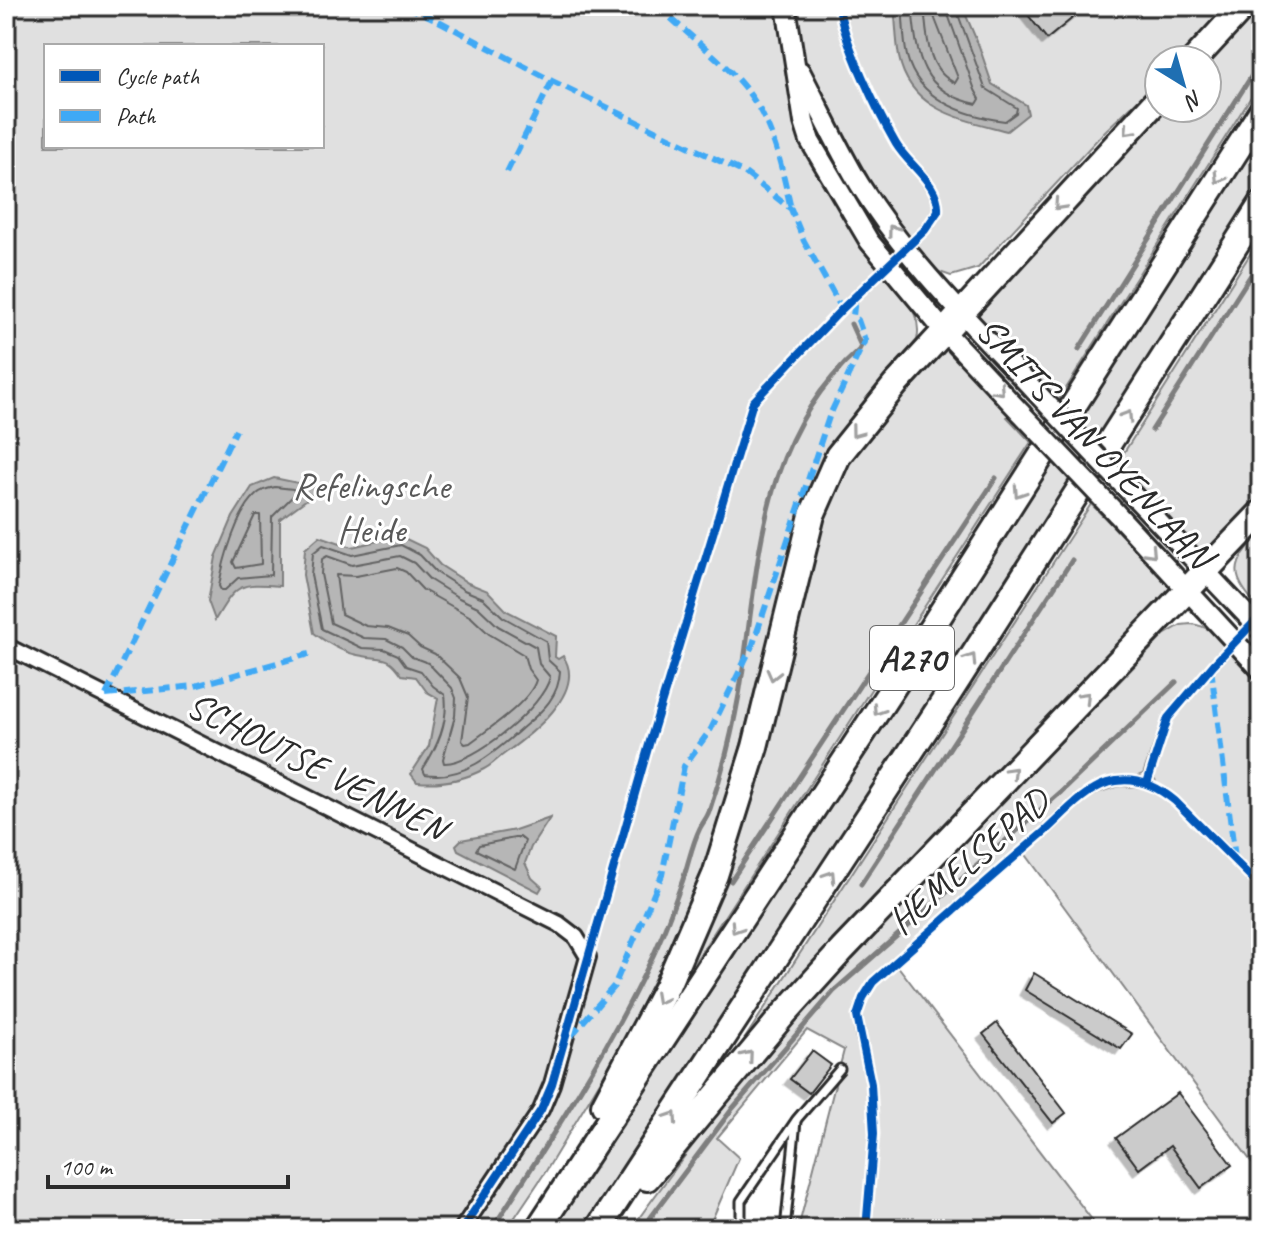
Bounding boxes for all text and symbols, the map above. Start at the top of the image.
legend [44,44,324,148]
north arrow [1143,44,1223,124]
text: Cycle path [116,61,200,91]
text: N [1178,84,1208,116]
text: Path [116,101,157,131]
one-way arrow [1125,121,1139,136]
one-way arrow [1214,169,1229,184]
one-way arrow [1054,196,1069,210]
one-way arrow [888,225,902,239]
street label: SMITS VAN OYENLAAN [966,307,1226,581]
one-way arrow [990,381,1005,395]
one-way arrow [1118,411,1133,425]
one-way arrow [851,423,865,437]
park label: Refelingsche Heide [292,462,452,553]
one-way arrow [1014,483,1029,498]
one-way arrow [1142,542,1156,557]
road number: A270 [870,626,954,690]
one-way arrow [962,653,977,667]
one-way arrow [765,668,782,682]
street label: SCHOUTSE VENNEN [179,681,459,855]
one-way arrow [1075,691,1089,706]
one-way arrow [873,702,888,716]
one-way arrow [1003,767,1017,782]
street label: HEMELSEPAD [878,777,1061,944]
one-way arrow [820,871,835,885]
one-way arrow [731,919,746,934]
one-way arrow [654,991,669,1006]
one-way arrow [738,1051,753,1065]
one-way arrow [662,1112,677,1126]
scale bar [48,1139,288,1189]
text: 100 m [60,1152,114,1182]

